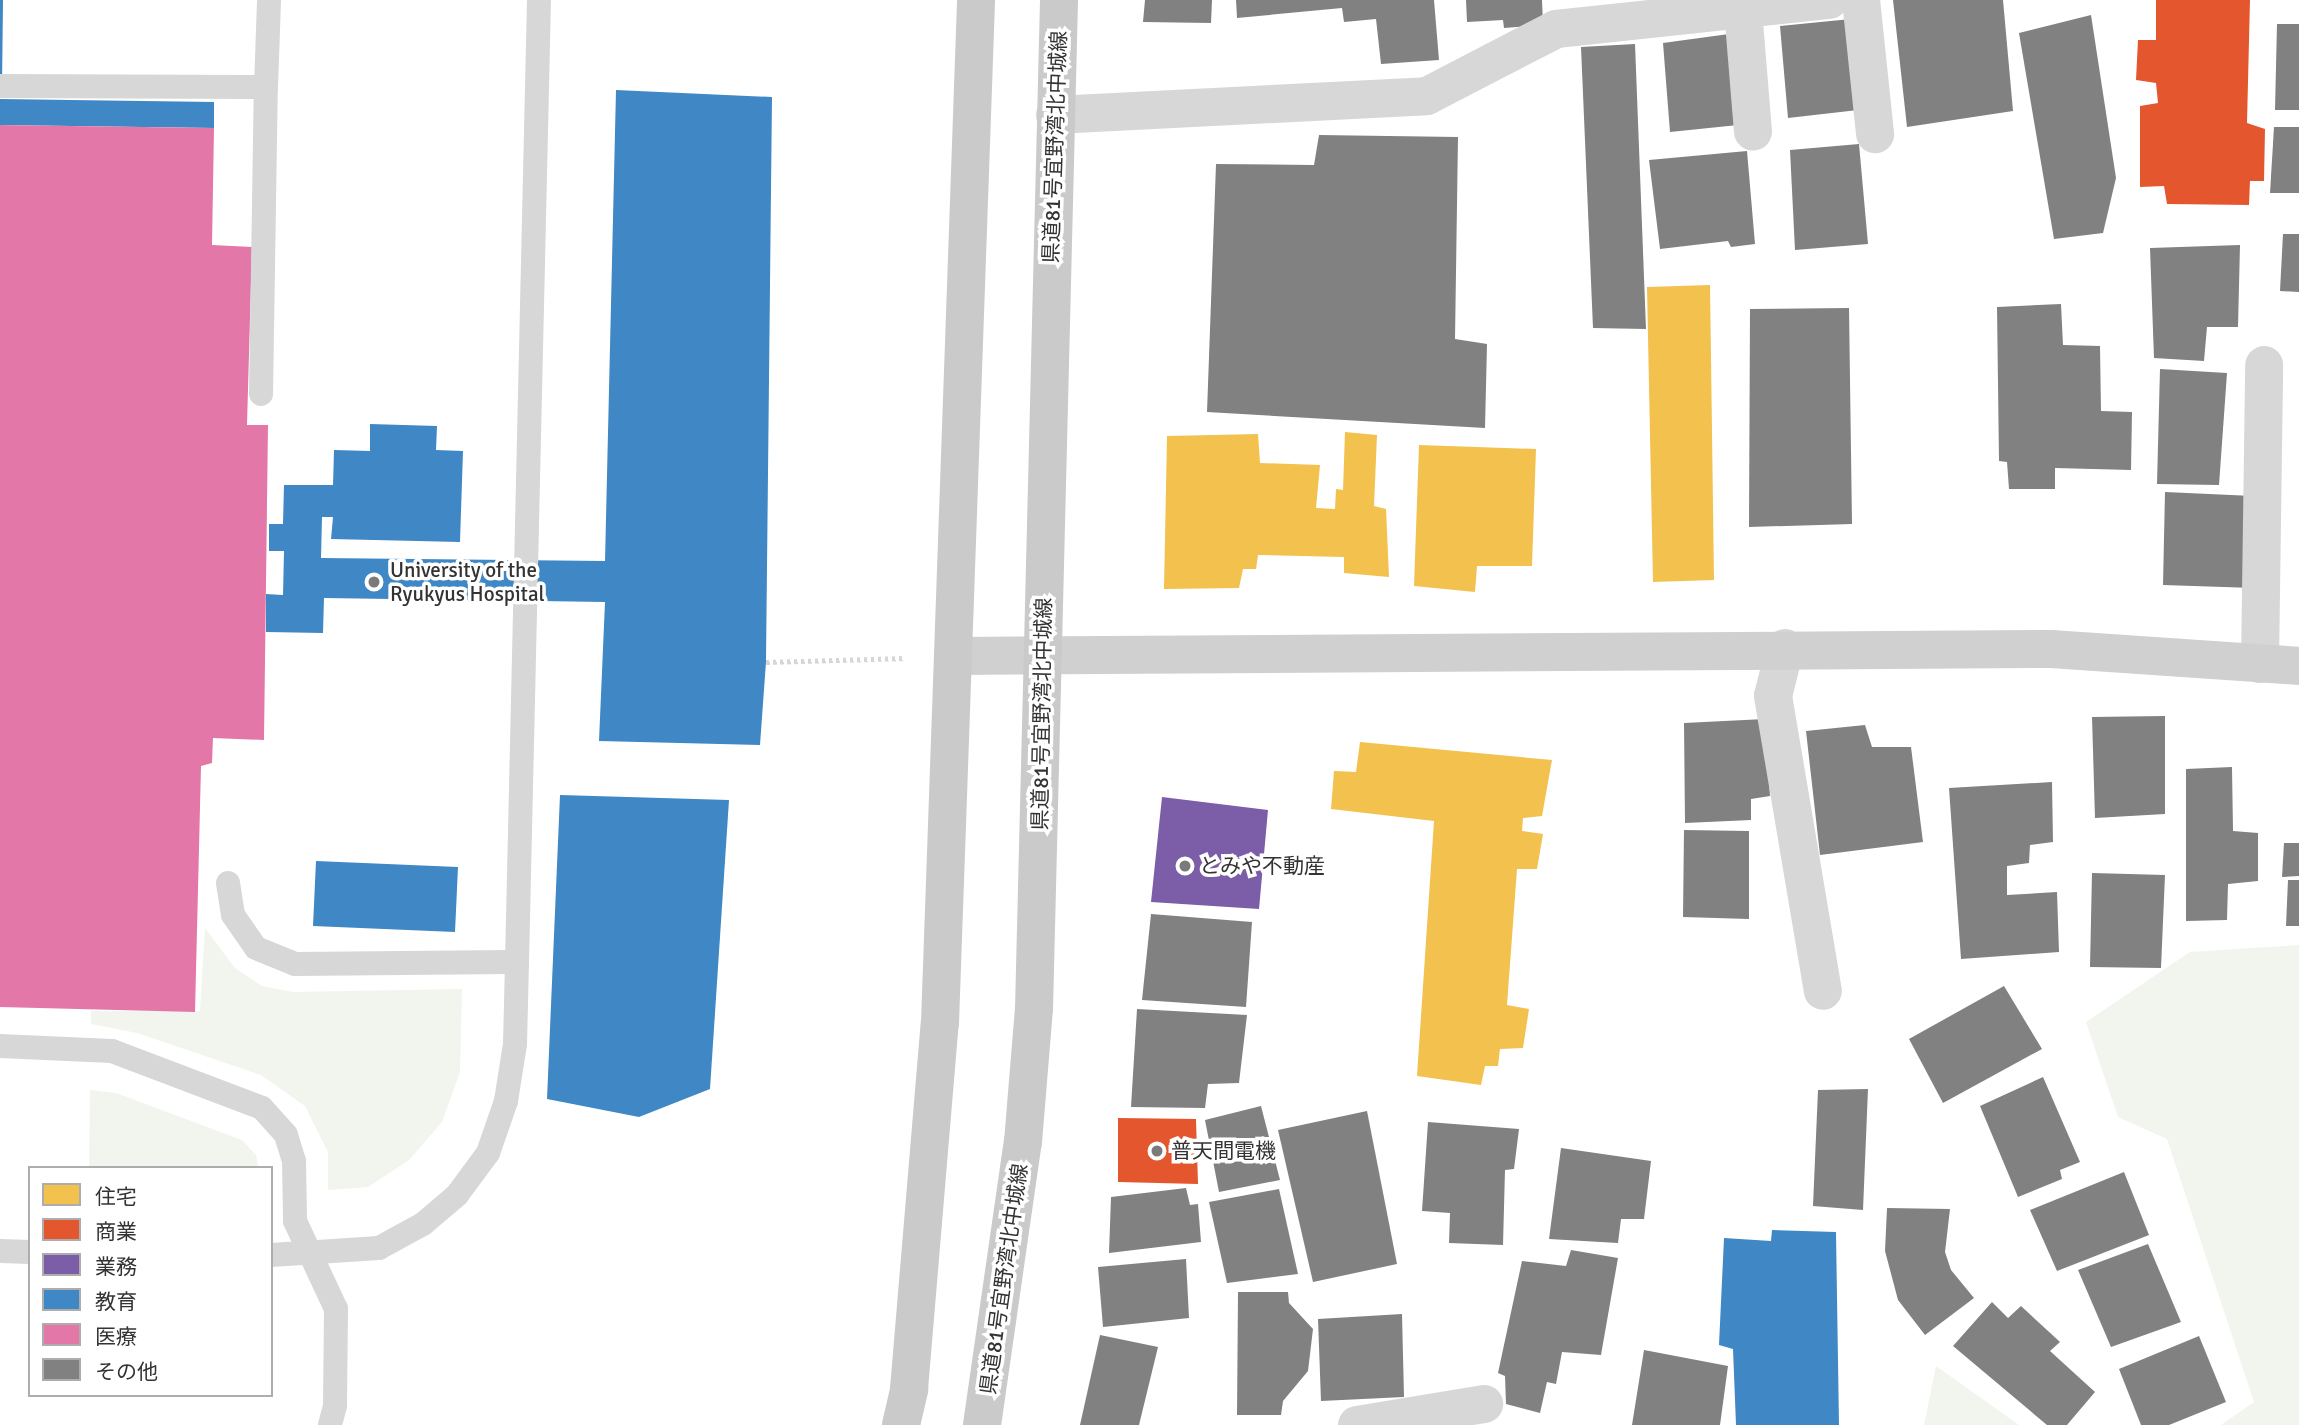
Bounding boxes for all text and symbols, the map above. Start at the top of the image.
street label: 県道81号宜野湾北中城線 [1038,30,1072,264]
place label: University of the Ryukyus Hospital [390,557,545,607]
marker: University of the Ryukyus Hospital [364,572,384,592]
street label: 県道81号宜野湾北中城線 [1027,597,1057,831]
place label: とみや不動産 [1199,853,1325,879]
marker: とみや不動産 [1177,858,1193,874]
place label: 普天間電機 [1171,1138,1276,1164]
marker: 普天間電機 [1149,1143,1165,1159]
street label: 県道81号宜野湾北中城線 [975,1162,1033,1396]
legend [28,1166,273,1397]
text: 住宅 [95,1184,137,1210]
text: 商業 [95,1219,137,1245]
text: 業務 [95,1254,137,1280]
text: 教育 [95,1289,137,1315]
text: 医療 [95,1324,137,1350]
text: その他 [95,1359,158,1385]

